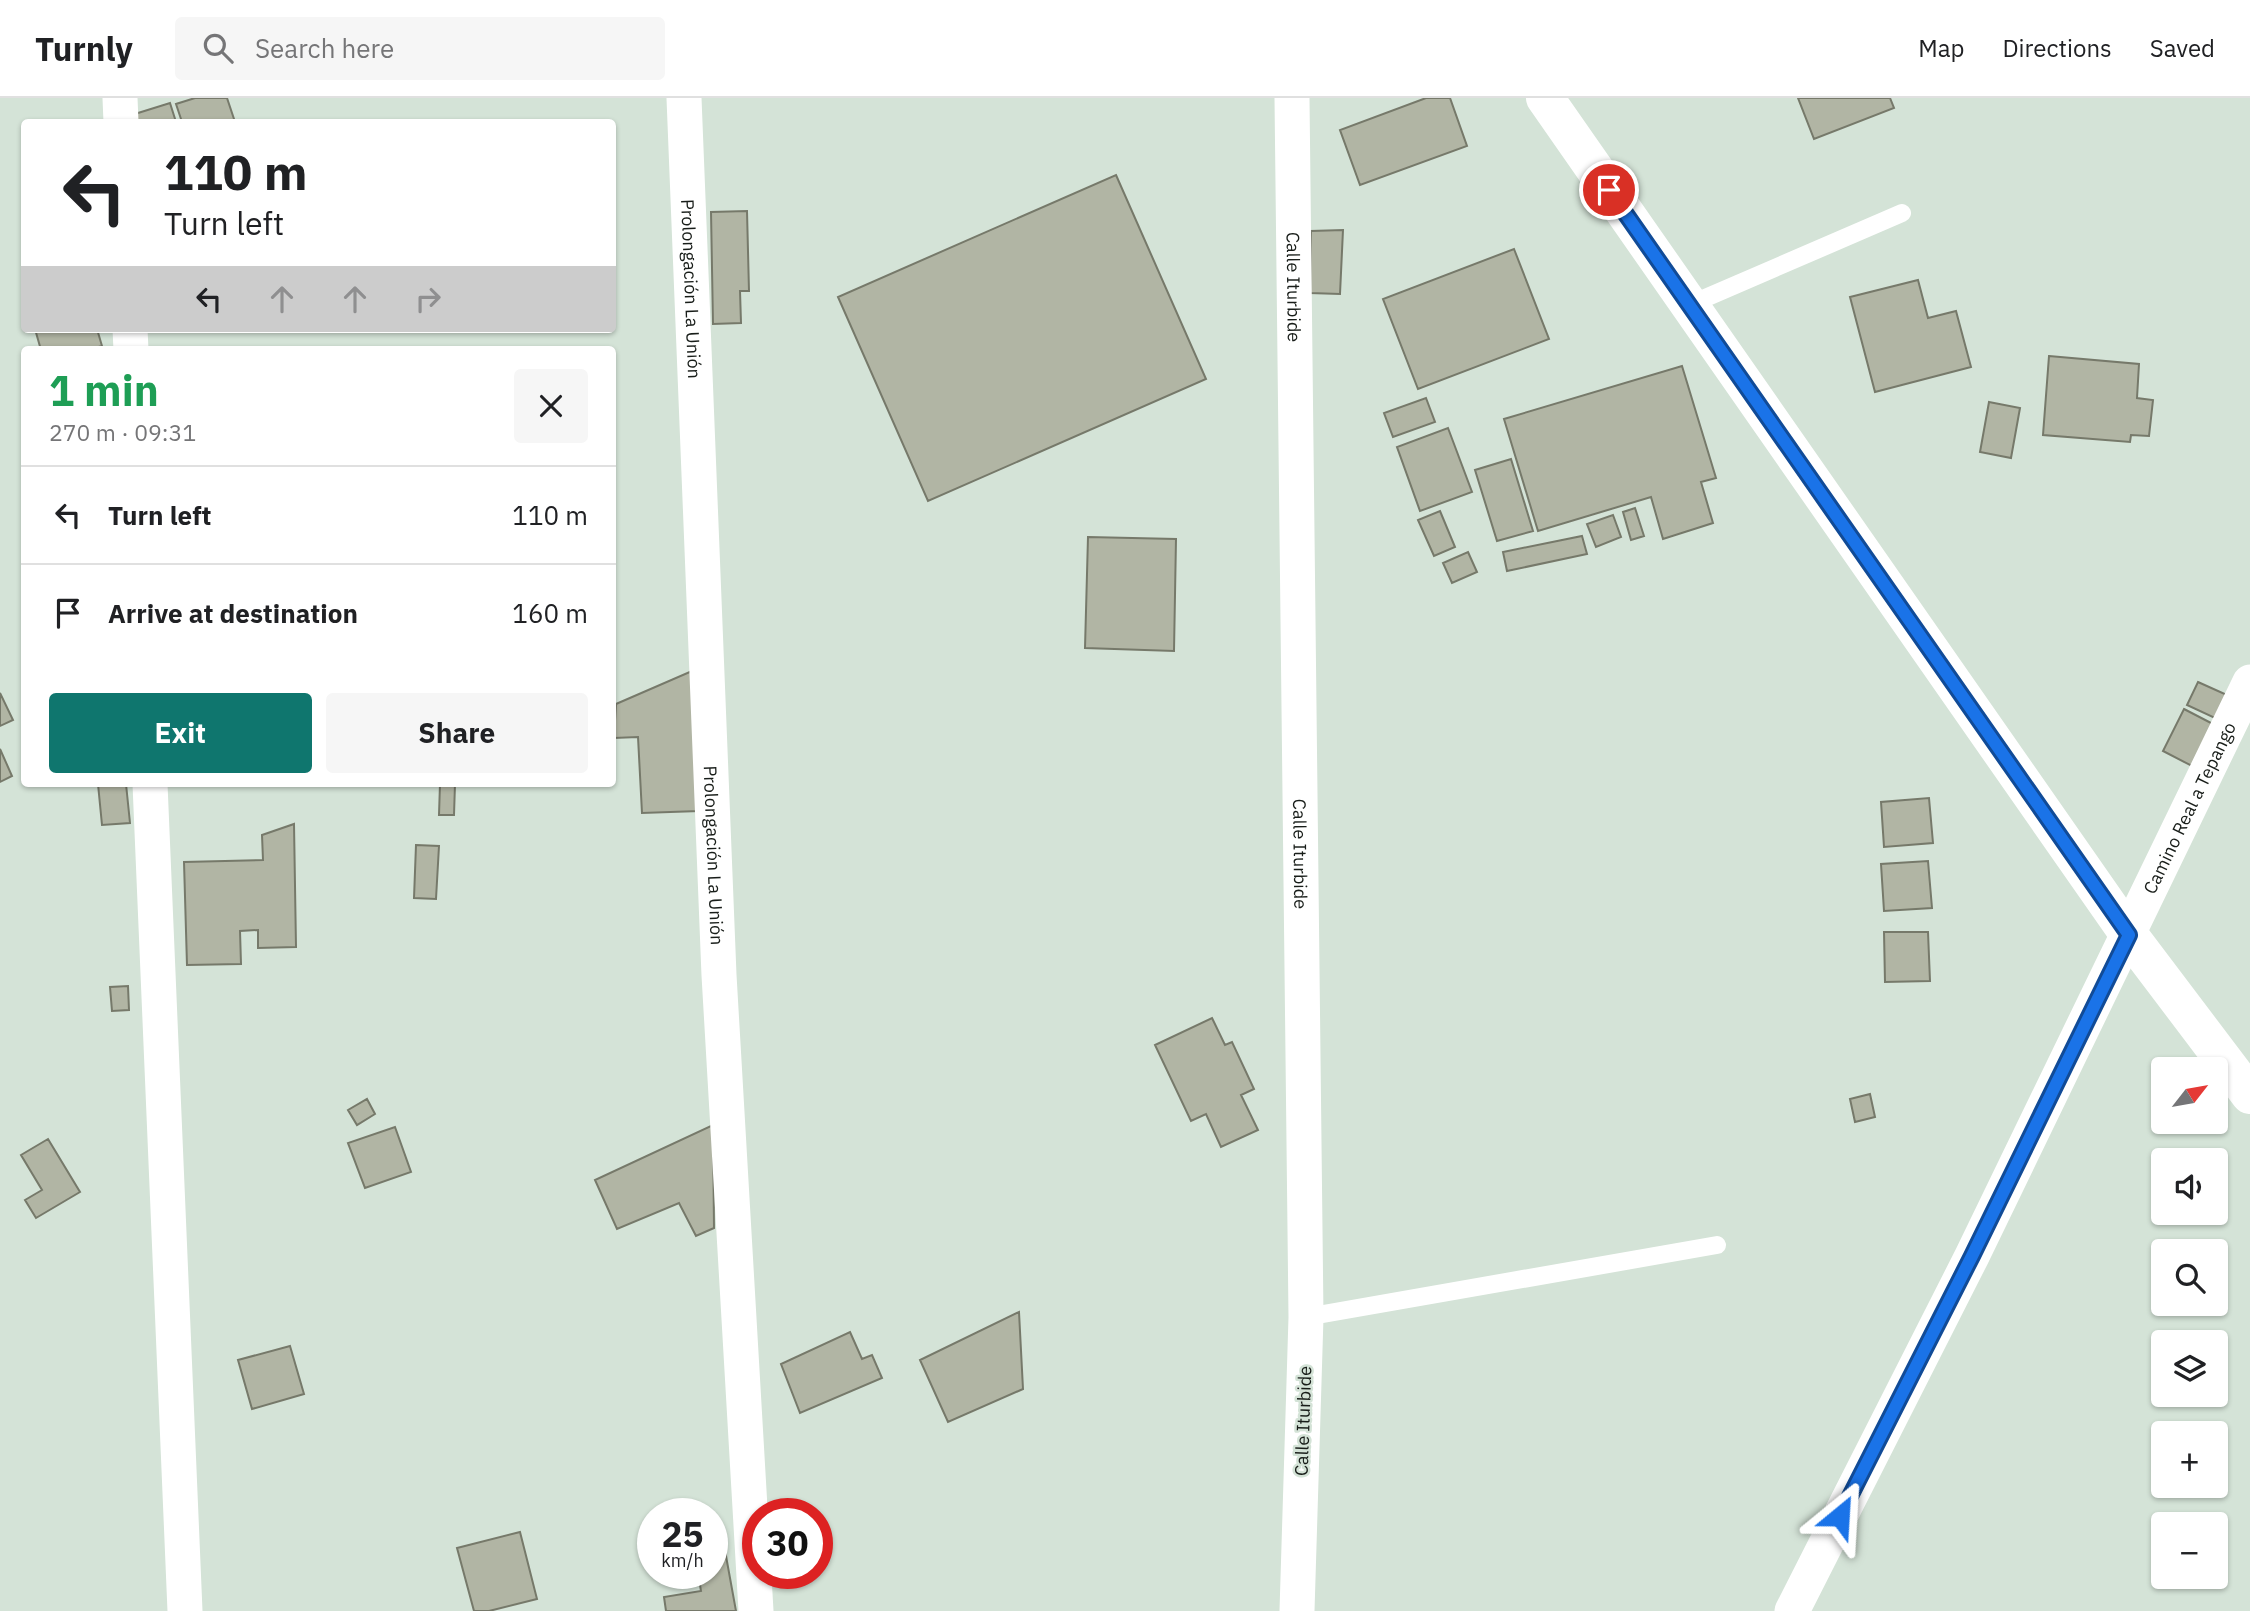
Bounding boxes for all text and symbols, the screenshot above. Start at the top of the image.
search box [175,17,665,80]
text: Turnly [35,27,133,70]
icon: search [199,29,237,67]
text: Search here [255,31,394,65]
text: Map [1918,32,1964,64]
text: Directions [2002,32,2112,64]
text: Saved [2150,32,2215,64]
text: 110 m [164,140,308,203]
icon: left [49,147,140,238]
pin [1579,160,1639,220]
icon: arrive [1590,171,1628,209]
street label: Prolongación La Unión [677,198,707,379]
text: Turn left [164,202,284,244]
street label: Calle Iturbide [1282,232,1306,342]
icon: left [190,280,228,318]
icon: ahead [263,280,301,318]
icon: ahead [336,280,374,318]
icon: right [409,280,447,318]
text: 1 min [49,363,159,418]
button: close [514,369,588,443]
text: 270 m · 09:31 [49,417,196,447]
icon: left [49,496,87,534]
text: Turn left [108,498,211,532]
text: 110 m [512,498,588,532]
icon: arrive [49,594,87,632]
text: Arrive at destination [108,596,358,630]
text: 160 m [512,596,588,630]
button: Exit [49,693,312,773]
button: Share [326,693,588,773]
street label: Camino Real a Tepango [2138,718,2240,898]
street label: Prolongación La Unión [699,765,729,946]
street label: Calle Iturbide [1289,799,1313,909]
north arrow [2151,1057,2228,1134]
map controls [2151,1057,2228,1589]
button: sound [2151,1148,2228,1225]
button: search [2151,1239,2228,1316]
button: layers [2151,1330,2228,1407]
street label: Calle Iturbide [1290,1365,1316,1476]
button: + [2151,1421,2228,1498]
position arrow [1803,1479,1877,1553]
speed limit sign: 30 [742,1498,833,1589]
text: 25 [661,1511,704,1557]
button: − [2151,1512,2228,1589]
text: km/h [661,1549,704,1572]

